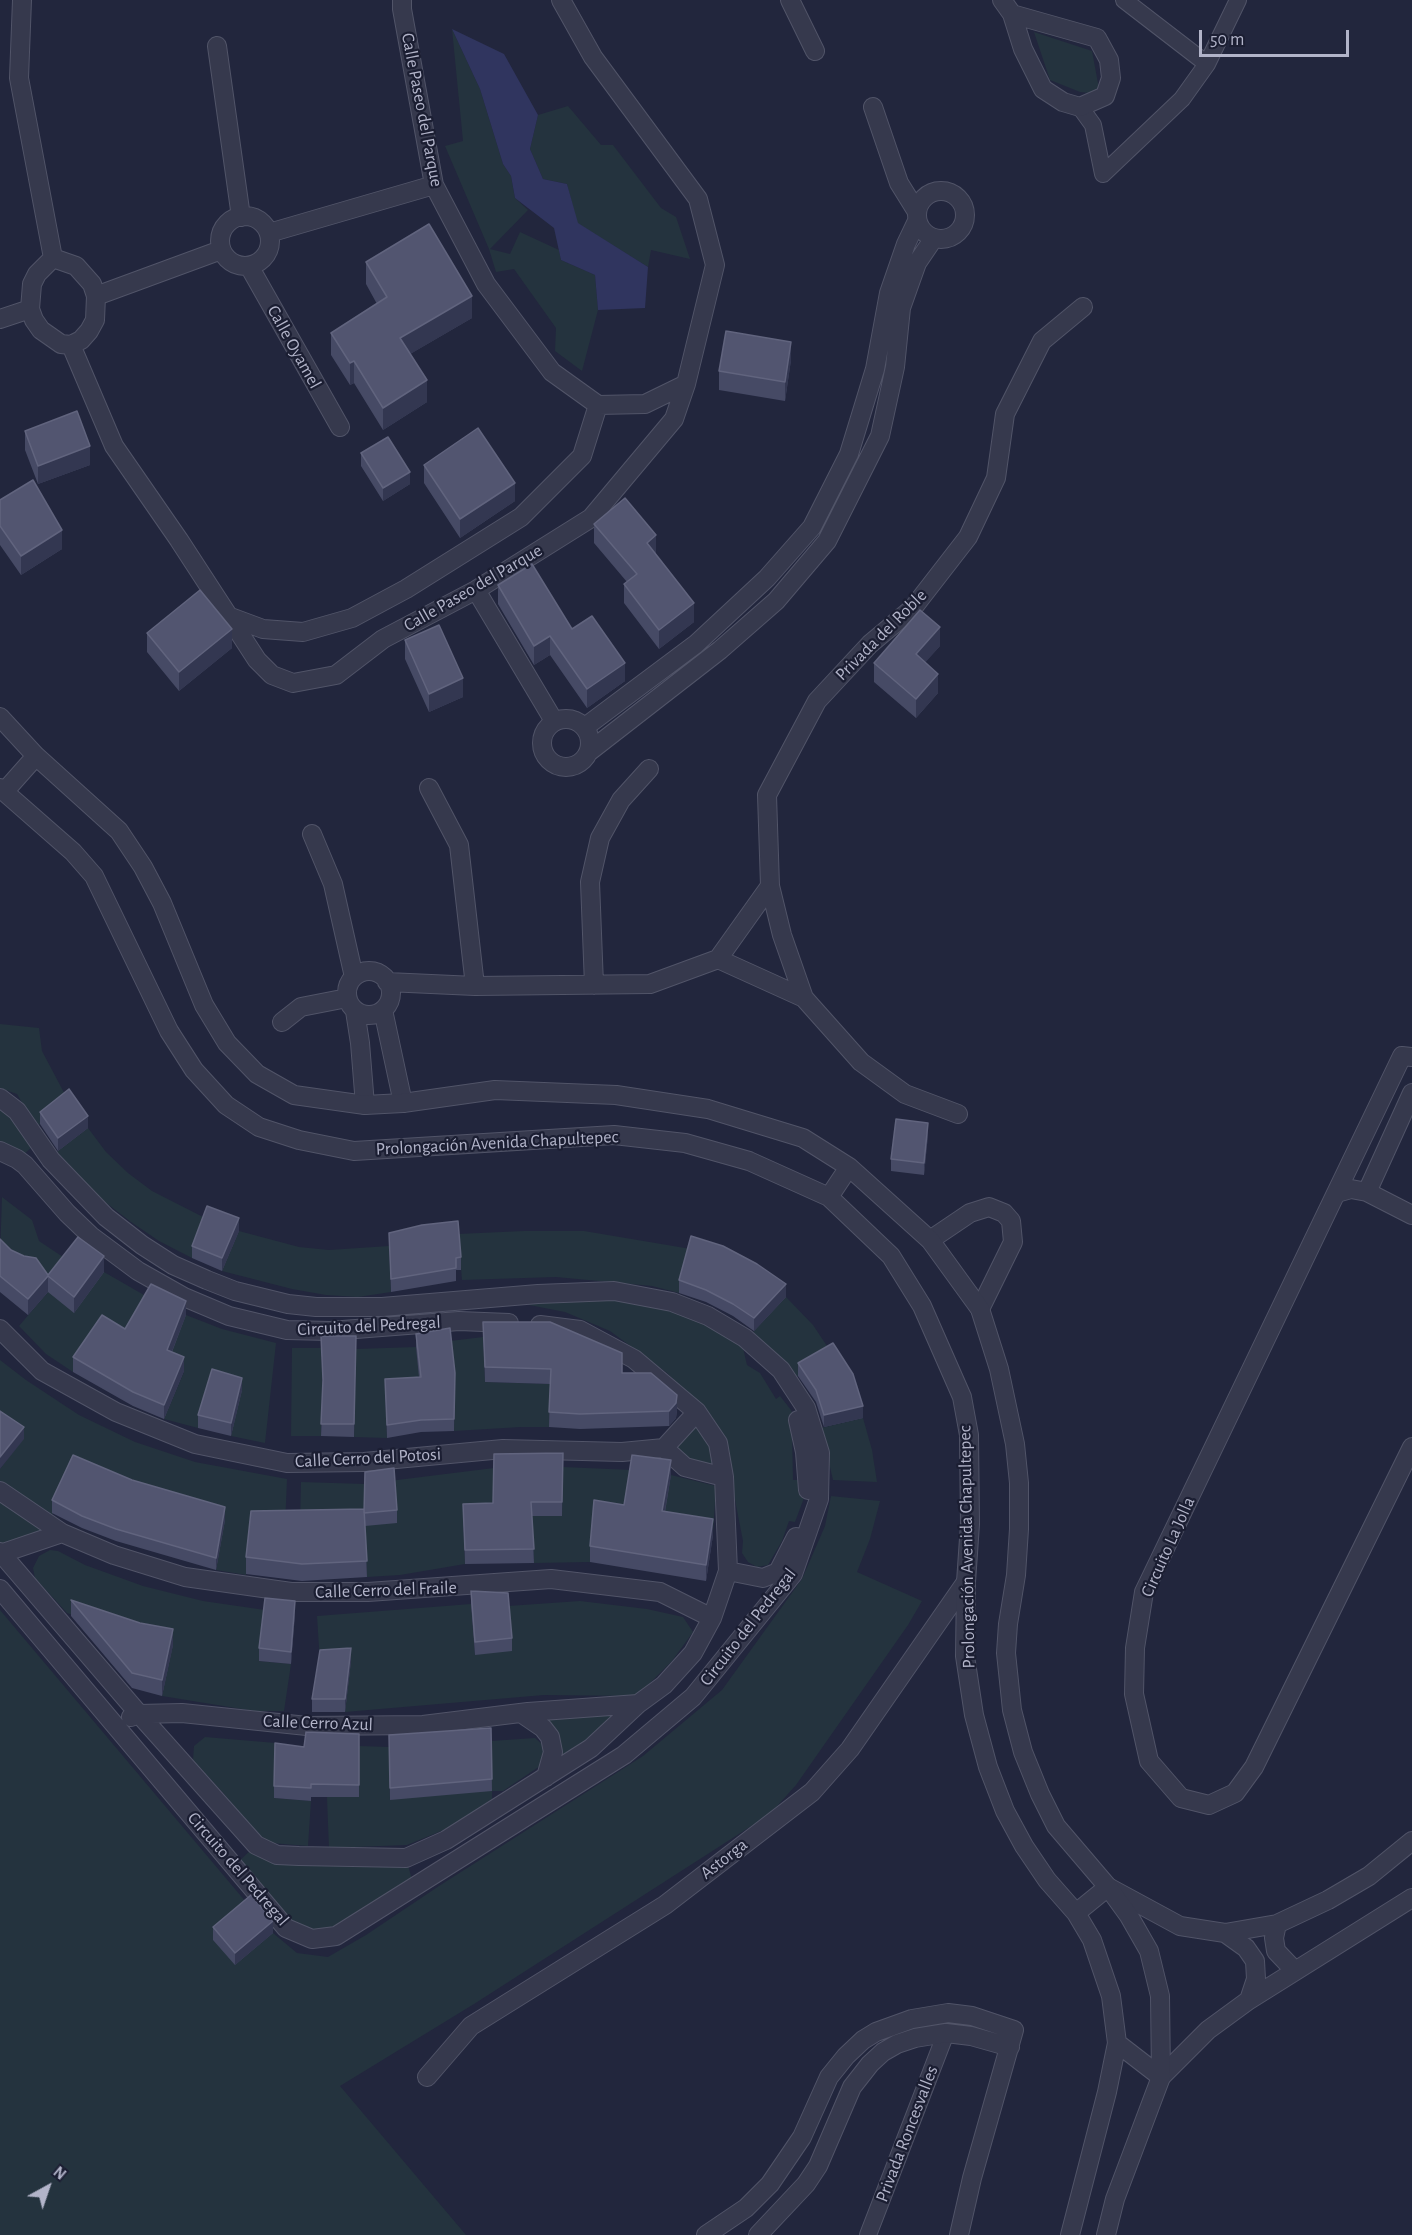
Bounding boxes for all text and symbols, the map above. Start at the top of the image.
scale bar [1202,18,1352,56]
street label: Calle Paseo del Parque [396,31,448,189]
text: 50 m [1210,31,1244,49]
street label: Calle Oyamel [262,302,326,392]
street label: Calle Paseo del Parque [400,540,546,636]
street label: Privada del Roble [831,585,931,685]
street label: Prolongación Avenida Chapultepec [375,1126,619,1160]
street label: Circuito del Pedregal [297,1311,441,1341]
street label: Prolongación Avenida Chapultepec [954,1425,980,1669]
street label: Calle Cerro del Potosi [294,1443,442,1473]
street label: Circuito La Jolla [1136,1494,1200,1600]
street label: Circuito del Pedregal [695,1564,801,1690]
street label: Calle Cerro del Fraile [315,1577,457,1603]
street label: Calle Cerro Azul [263,1710,373,1736]
street label: Circuito del Pedregal [183,1808,293,1930]
street label: Astorga [696,1834,752,1884]
street label: Privada Roncesvalles [871,2063,943,2205]
north arrow [18,2157,78,2217]
text: N [50,2164,69,2183]

